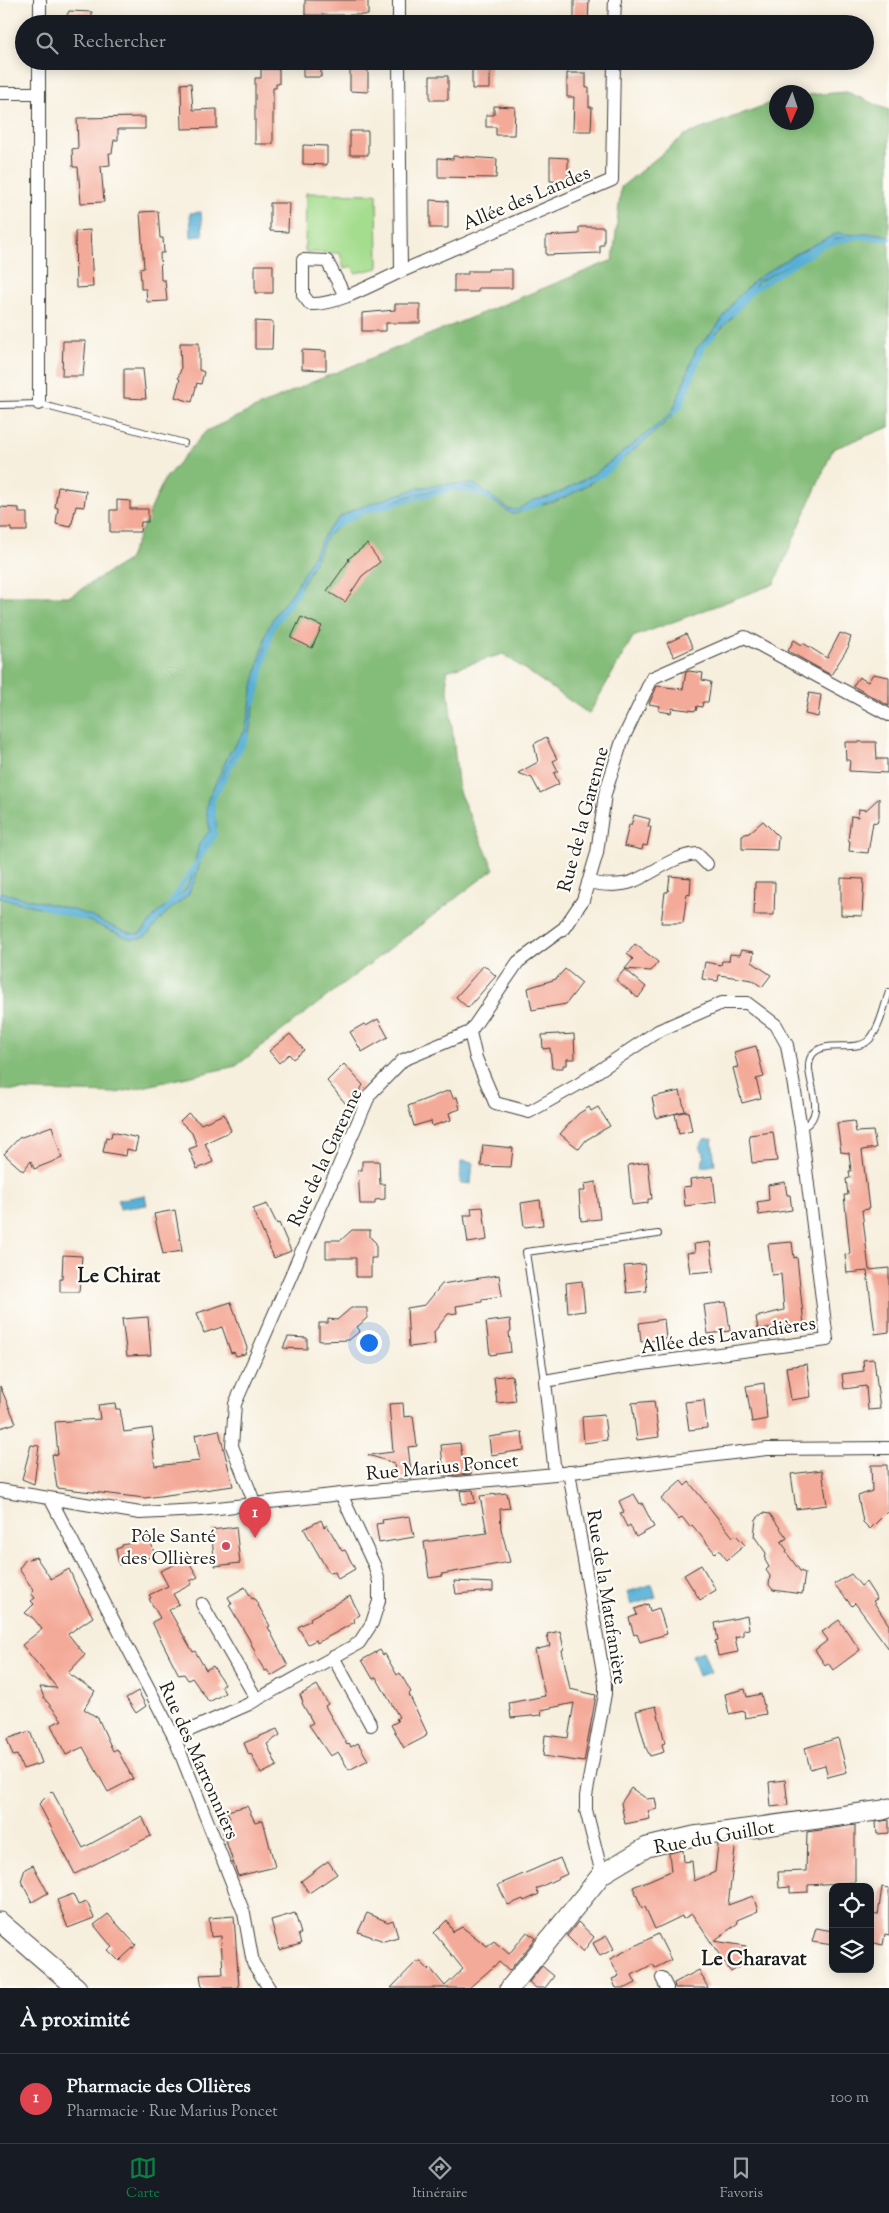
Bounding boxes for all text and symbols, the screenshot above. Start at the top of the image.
search box [15,15,874,70]
icon: search [33,29,61,57]
text: Rechercher [73,29,166,56]
north arrow [769,85,814,130]
street label: Allée des Landes [459,160,595,238]
street label: Rue de la Garenne [552,744,617,895]
street label: Rue de la Garenne [282,1084,370,1232]
district label: Le Chirat [78,1263,160,1292]
street label: Allée des Lavandières [639,1311,818,1362]
your location [356,1330,382,1356]
street label: Rue Marius Poncet [365,1448,520,1489]
pin: 1 [239,1497,271,1538]
street label: Rue de la Matafanière [578,1508,633,1687]
place label: Pôle Santé des Ollières [121,1524,216,1573]
marker: Pôle Santé des Ollières [220,1540,232,1552]
street label: Rue des Marronniers [151,1678,245,1844]
street label: Rue du Guillot [652,1815,777,1862]
map controls [829,1883,874,1973]
button: locate [829,1883,874,1928]
button: layers [829,1928,874,1973]
district label: Le Charavat [701,1946,807,1975]
text: À proximité [20,2006,130,2036]
text: Pharmacie des Ollières [67,2074,251,2101]
text: 1 [33,2087,39,2110]
text: 100 m [830,2087,869,2110]
text: Pharmacie · Rue Marius Poncet [67,2101,278,2124]
tab: Carte [126,2154,160,2204]
tab: Itinéraire [412,2154,468,2204]
tab: Favoris [720,2154,763,2204]

